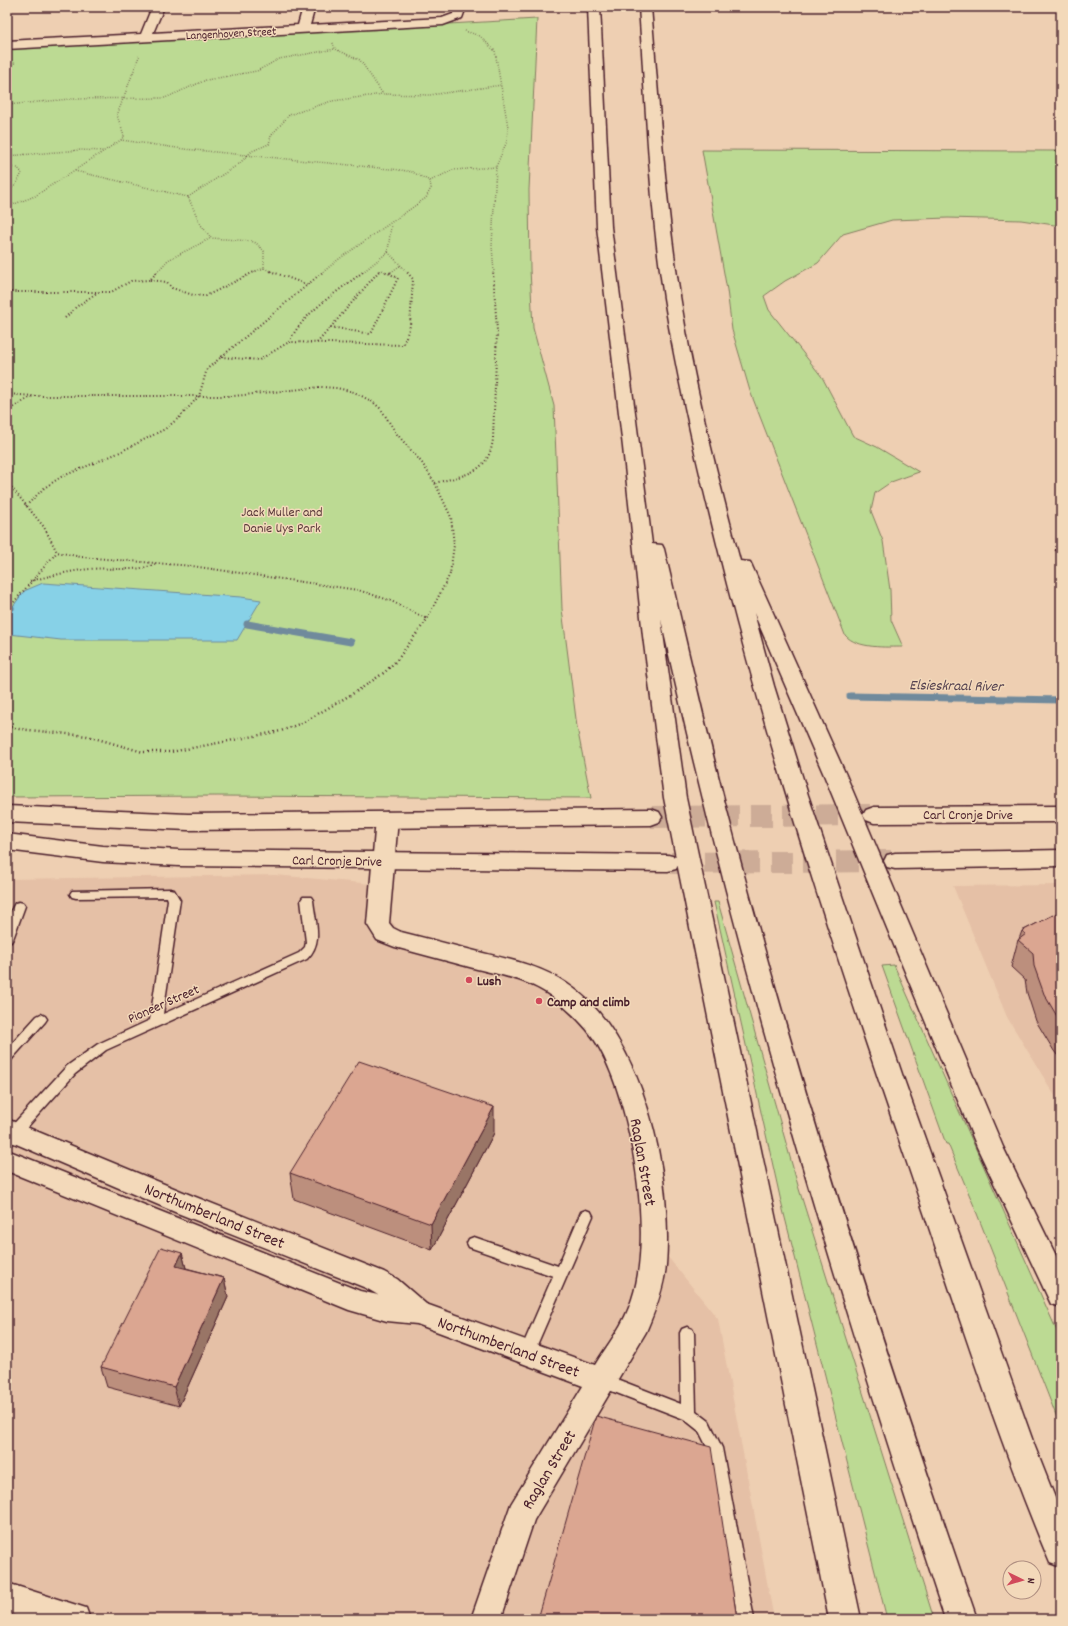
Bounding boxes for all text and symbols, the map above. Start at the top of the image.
street label: Langenhoven Street [185,24,277,45]
park label: Jack Muller and Danie Uys Park [241,503,323,539]
water label: Elsieskraal River [909,675,1004,699]
street label: Carl Cronje Drive [923,806,1013,826]
street label: Carl Cronje Drive [292,851,382,873]
place label: Lush [477,972,502,992]
marker: Lush [464,975,474,985]
street label: Pioneer Street [125,980,203,1029]
place label: Camp and climb [547,993,630,1013]
marker: Camp and climb [534,996,544,1006]
street label: Raglan Street [622,1117,661,1208]
street label: Northumberland Street [140,1179,288,1257]
street label: Northumberland Street [434,1312,582,1386]
street label: Raglan Street [517,1426,584,1515]
north arrow [1002,1560,1042,1600]
text: N [1022,1577,1038,1585]

